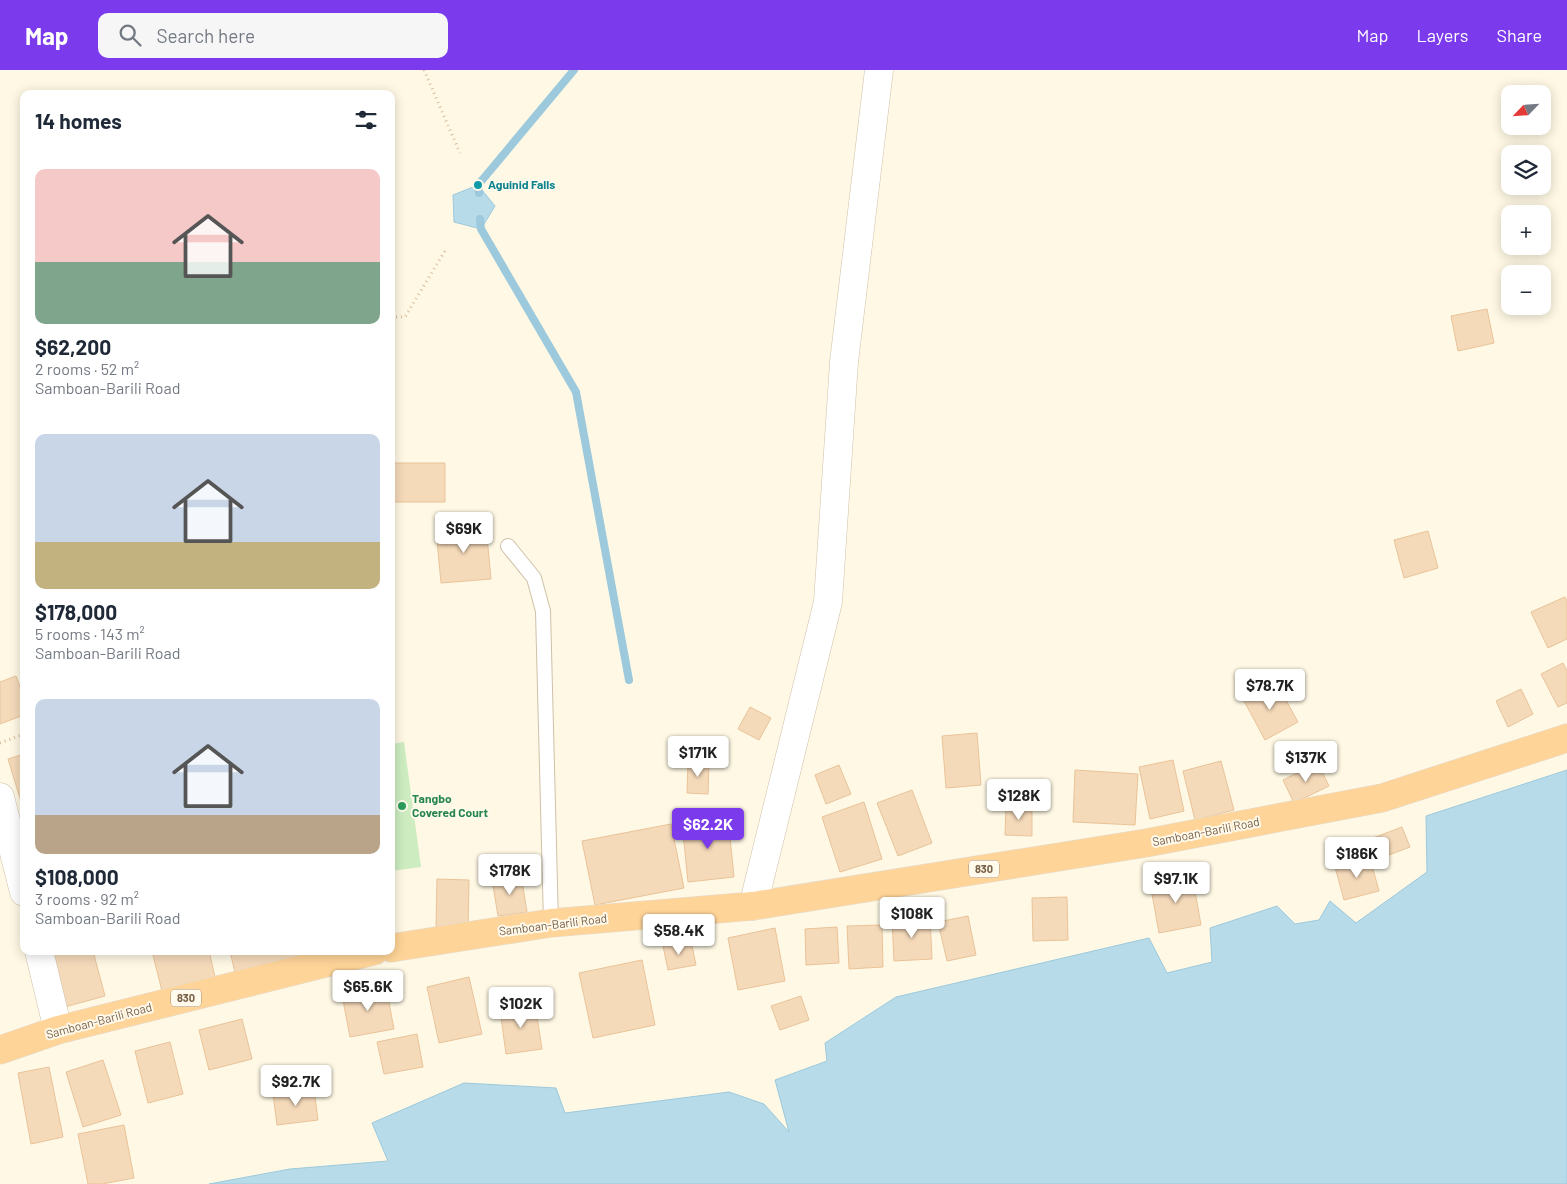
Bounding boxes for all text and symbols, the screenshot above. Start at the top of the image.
search box [98,13,448,58]
text: Map [25,21,68,50]
icon: search [116,21,144,49]
text: Search here [156,24,255,47]
text: Map [1356,24,1388,46]
text: Layers [1416,24,1469,46]
text: Share [1497,24,1542,46]
north arrow [1501,85,1551,135]
map controls [1501,85,1551,315]
icon: filters [352,106,380,134]
text: 14 homes [35,108,122,133]
button: layers [1501,145,1551,195]
place label: Aguinid Falls [488,177,555,191]
marker: Aguinid Falls [472,179,484,191]
icon: home [163,201,253,291]
button: + [1501,205,1551,255]
button: − [1501,265,1551,315]
text: $62,200 [35,334,111,359]
text: 2 rooms · 52 m² [35,359,139,378]
text: Samboan-Barili Road [35,378,180,397]
icon: home [163,466,253,556]
pin: $69K [434,512,494,554]
text: $69K [446,518,482,537]
text: $178,000 [35,599,117,624]
text: 5 rooms · 143 m² [35,624,145,643]
text: Samboan-Barili Road [35,643,180,662]
pin: $78.7K [1229,668,1311,711]
text: $78.7K [1246,675,1294,694]
icon: home [163,731,253,821]
pin: $171K [663,736,733,778]
pin: $137K [1271,740,1341,783]
text: $171K [679,742,717,761]
text: $137K [1285,747,1327,766]
pin: $128K [984,778,1054,821]
text: $128K [998,785,1040,804]
place label: Tangbo Covered Court [412,791,488,819]
marker: Tangbo Covered Court [396,800,408,812]
pin: $62.2K [667,808,749,850]
text: $62.2K [683,814,733,833]
street label: Samboan-Barili Road [1151,814,1261,848]
pin: $186K [1322,836,1392,879]
text: $186K [1336,843,1378,862]
pin: $178K [475,854,545,896]
text: $178K [489,860,531,879]
road number: 830 [969,861,999,878]
pin: $97.1K [1135,862,1217,904]
text: $108,000 [35,864,119,889]
text: $97.1K [1154,868,1198,887]
text: 3 rooms · 92 m² [35,889,139,908]
pin: $108K [877,896,947,939]
text: $108K [891,903,933,922]
text: Samboan-Barili Road [35,908,180,927]
street label: Samboan-Barili Road [498,910,608,938]
pin: $58.4K [638,914,720,956]
text: $58.4K [654,920,704,939]
pin: $65.6K [327,970,409,1012]
text: $65.6K [343,976,393,995]
pin: $102K [486,986,556,1029]
road number: 830 [171,990,201,1006]
text: $102K [500,993,542,1012]
street label: Samboan-Barili Road [44,999,153,1041]
pin: $92.7K [255,1064,337,1107]
text: $92.7K [272,1071,320,1090]

